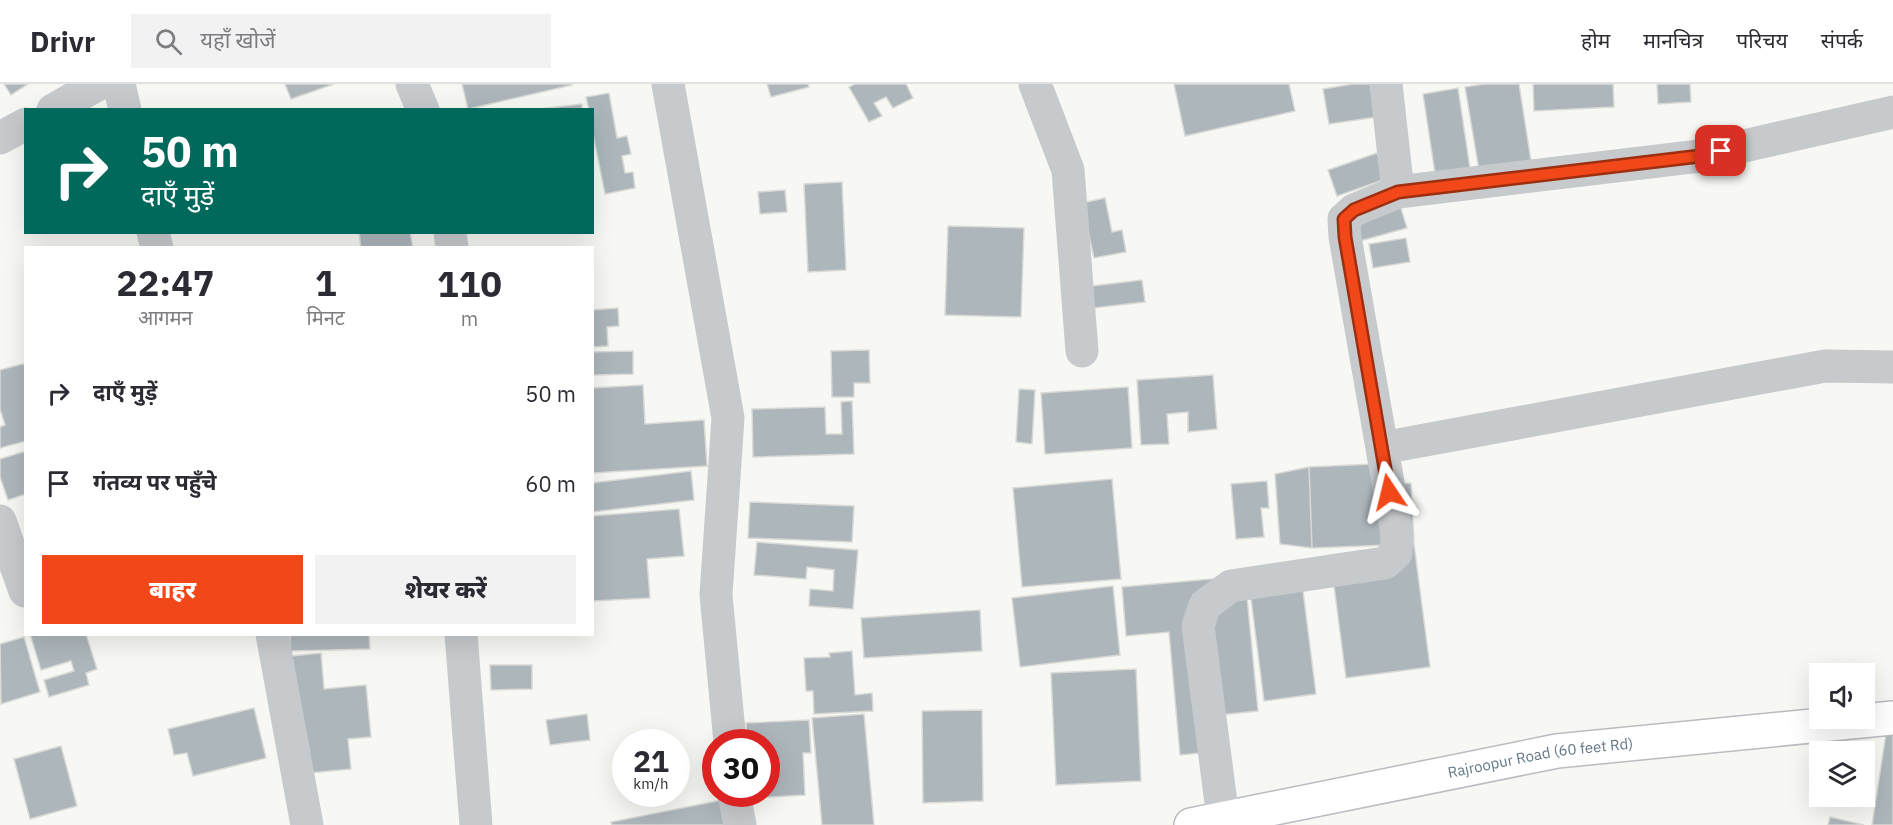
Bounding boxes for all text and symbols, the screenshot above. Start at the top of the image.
search box [131,14,551,68]
text: Drivr [30,23,95,60]
icon: search [152,25,185,58]
text: यहाँ खोजें [200,25,276,54]
text: होम [1581,26,1610,54]
text: मानचित्र [1643,26,1703,54]
text: परिचय [1736,26,1788,54]
text: संपर्क [1821,26,1863,54]
text: 50 m [141,124,239,179]
pin [1695,125,1746,176]
icon: right [42,132,120,210]
icon: arrive [1704,134,1737,167]
text: दाएँ मुड़ें [141,177,214,212]
text: 22:47 [116,259,214,306]
text: 1 [315,259,337,306]
text: 110 [437,260,502,307]
text: आगमन [138,304,193,331]
text: मिनट [307,304,345,331]
text: m [461,305,478,332]
icon: right [42,377,75,410]
text: दाएँ मुड़ें [93,377,157,406]
text: 50 m [525,379,576,408]
position arrow [1357,460,1421,524]
icon: arrive [42,467,75,500]
text: गंतव्य पर पहुँचे [93,467,217,496]
text: 60 m [525,469,576,498]
button: बाहर [42,555,303,624]
button: शेयर करें [315,555,576,624]
map controls [1809,663,1875,807]
button: sound [1809,663,1875,729]
speed limit sign: 30 [702,729,780,807]
street label: Rajroopur Road (60 feet Rd) [1446,734,1634,782]
text: 21 [633,741,669,780]
button: layers [1809,741,1875,807]
text: km/h [633,774,669,793]

